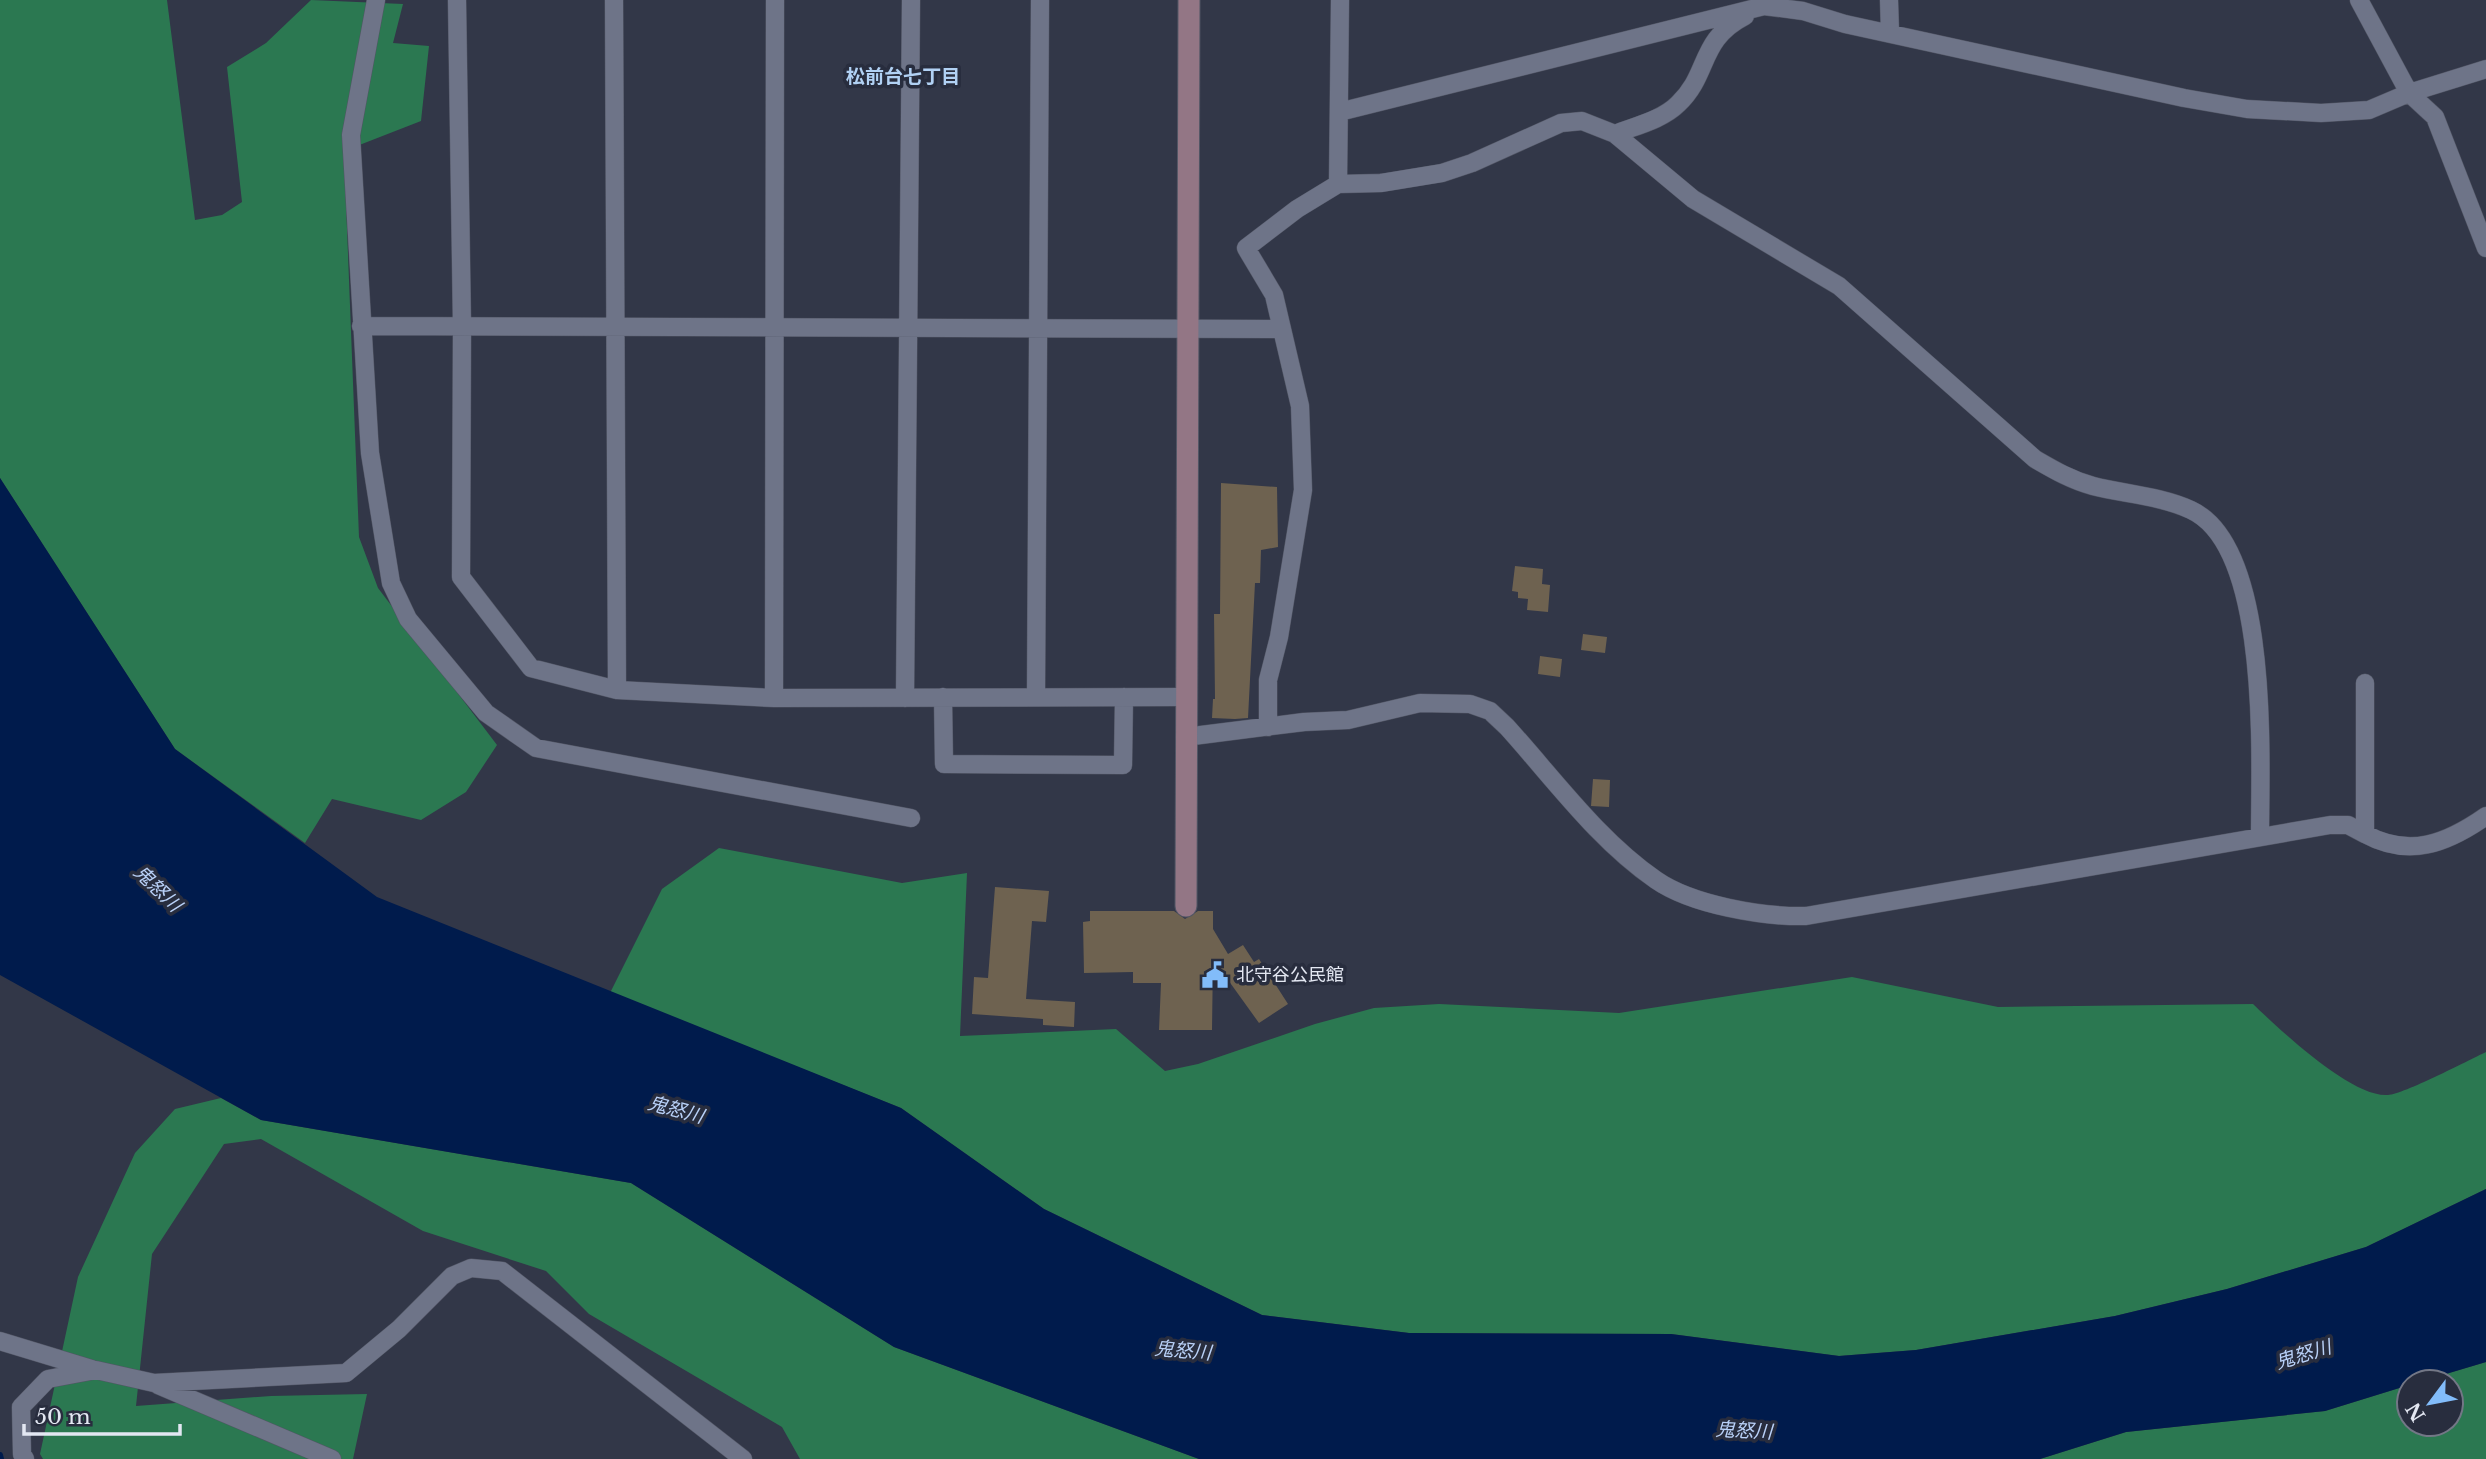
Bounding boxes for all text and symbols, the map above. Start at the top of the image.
district label: 松前台七丁目 [846,65,960,88]
water label: 鬼怒川 [129,860,188,918]
public building icon: 北守谷公民館 [1200,960,1230,990]
place label: 北守谷公民館 [1236,964,1344,986]
water label: 鬼怒川 [645,1091,708,1128]
water label: 鬼怒川 [2273,1335,2336,1374]
water label: 鬼怒川 [1154,1337,1214,1365]
north arrow [2395,1368,2465,1438]
scale bar [24,1392,180,1436]
text: N [2401,1398,2430,1425]
text: 50 m [35,1404,91,1430]
water label: 鬼怒川 [1715,1418,1775,1444]

